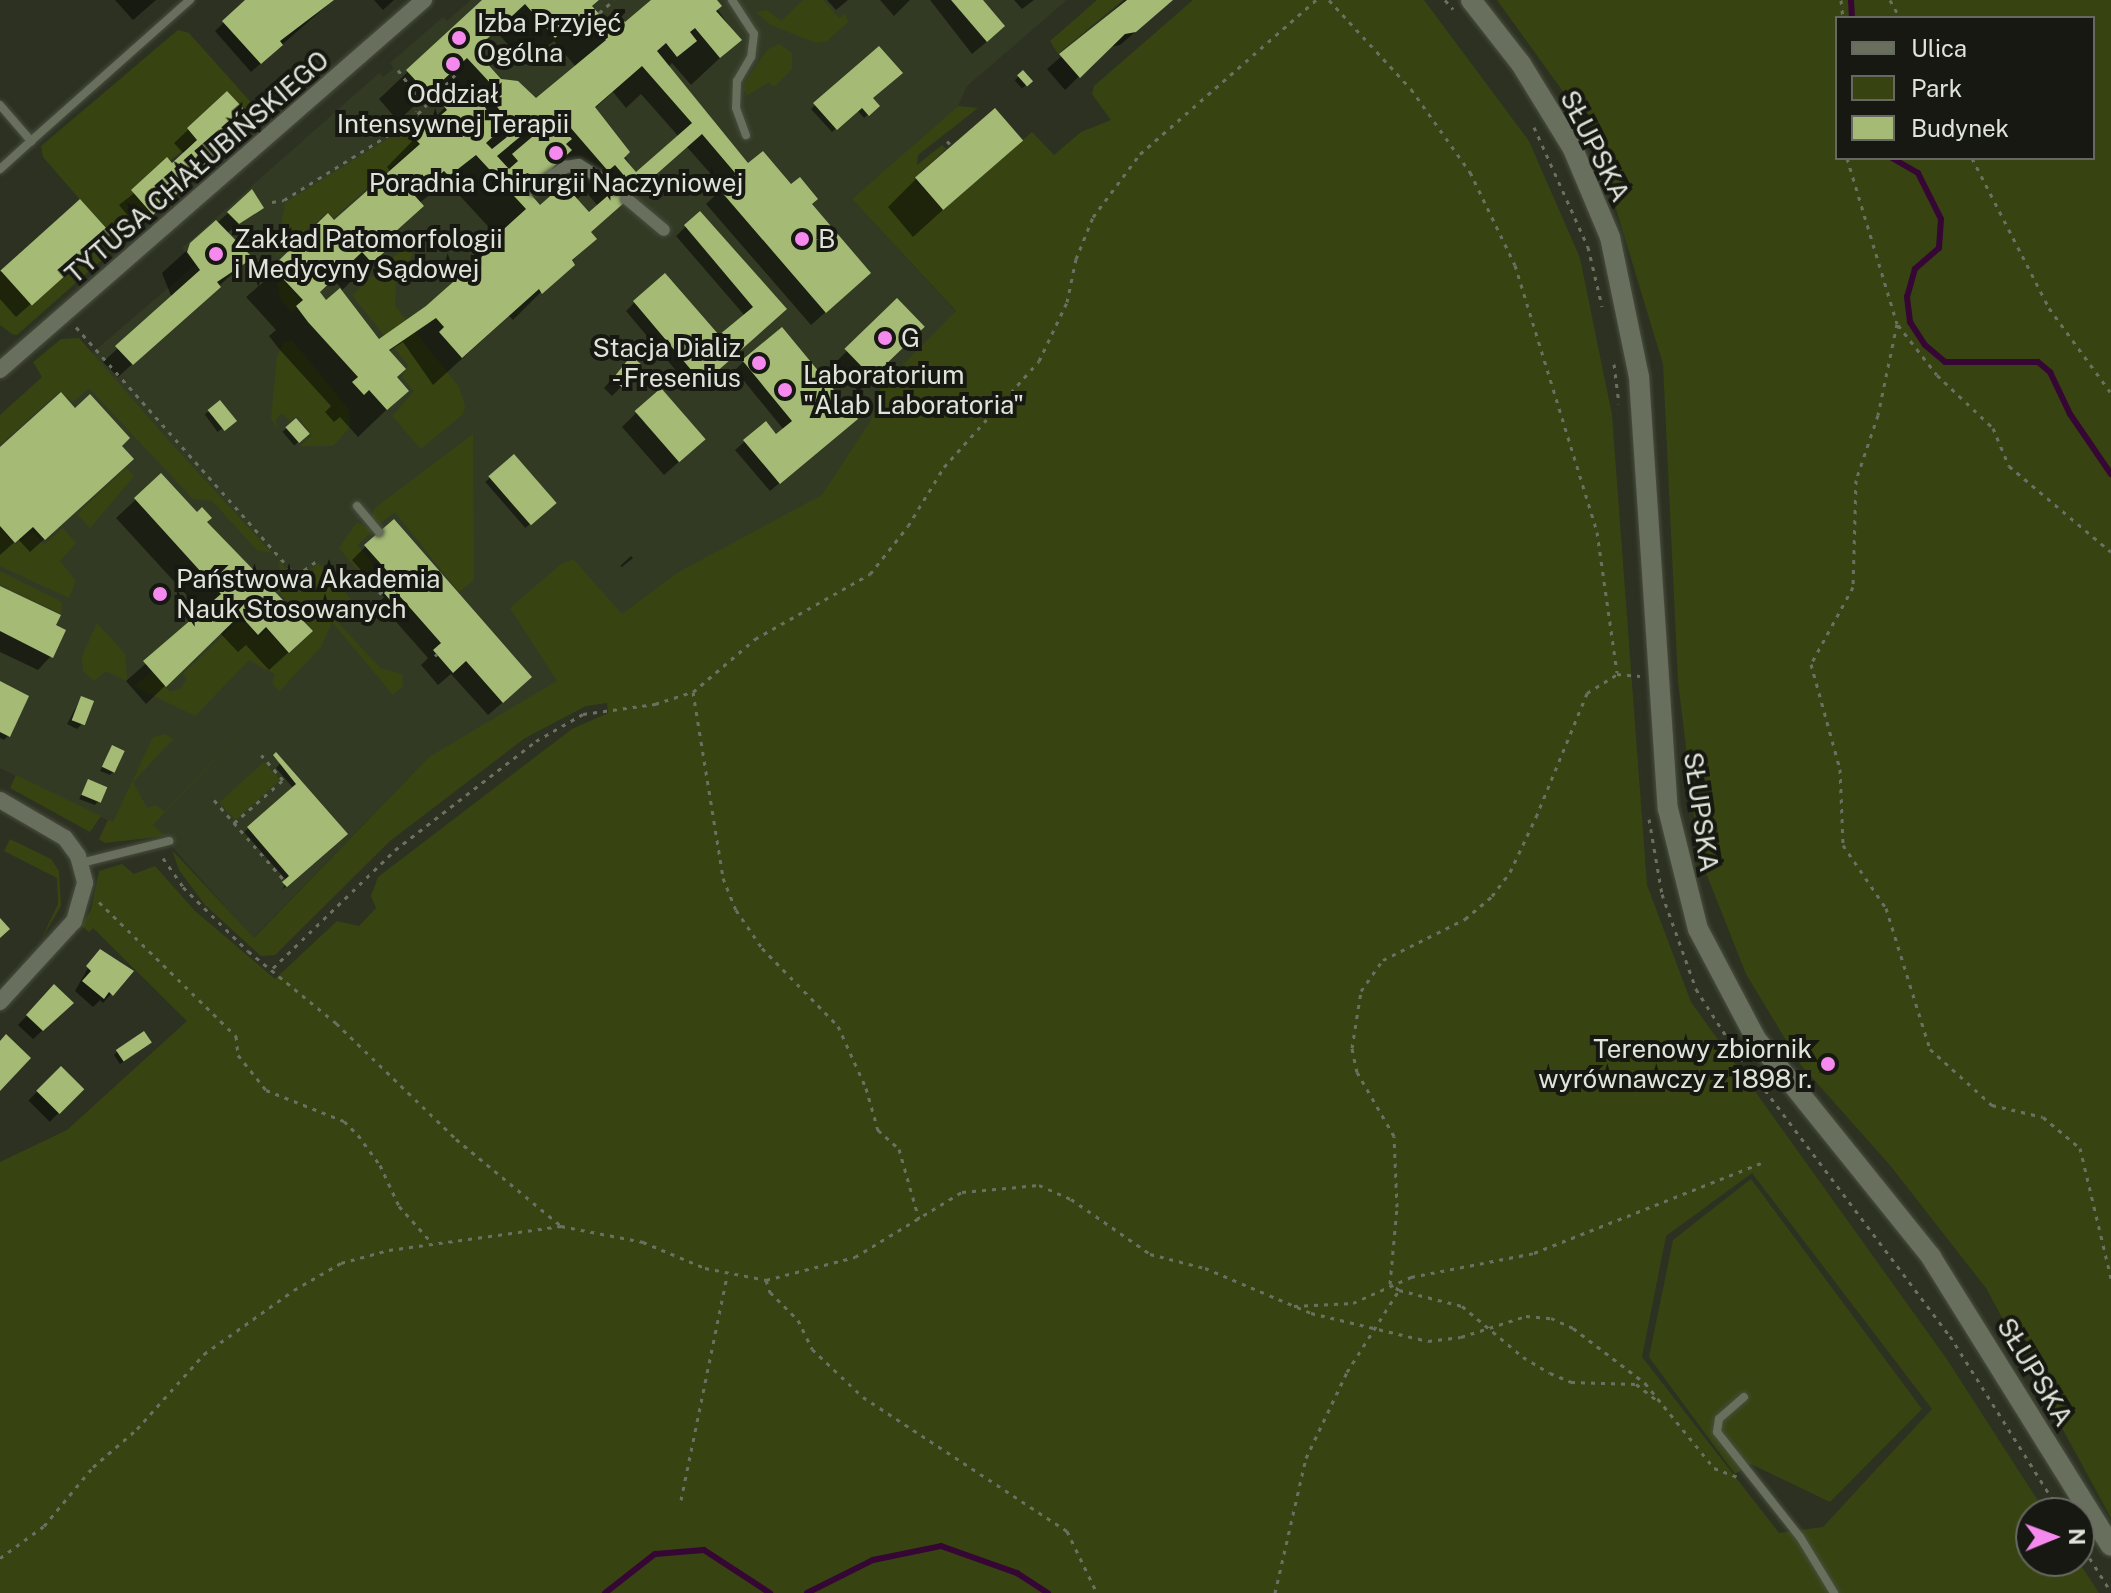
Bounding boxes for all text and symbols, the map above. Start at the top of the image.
place label: Izba Przyjęć Ogólna [477,7,622,68]
legend [1835,16,2095,160]
marker: Izba Przyjęć Ogólna [448,27,470,49]
text: Ulica [1911,34,1967,62]
street label: TYTUSA CHAŁUBIŃSKIEGO [59,44,335,290]
marker: Oddział Intensywnej Terapii [442,53,464,75]
text: Park [1911,74,1962,102]
place label: Oddział Intensywnej Terapii [337,78,569,140]
street label: SŁUPSKA [1554,85,1636,207]
text: Budynek [1911,114,2009,142]
marker: Poradnia Chirurgii Naczyniowej [545,142,567,164]
place label: Poradnia Chirurgii Naczyniowej [369,167,743,199]
place label: Zakład Patomorfologii i Medycyny Sądowej [234,223,503,284]
place label: B [818,223,835,255]
marker: B [793,230,811,248]
marker: Zakład Patomorfologii i Medycyny Sądowej [205,243,227,265]
place label: G [901,322,920,354]
marker: G [876,329,894,347]
place label: Stacja Dializ - Fresenius [593,332,741,394]
marker: Stacja Dializ - Fresenius [748,352,770,374]
place label: Laboratorium "Alab Laboratoria" [803,359,1024,420]
marker: Laboratorium "Alab Laboratoria" [774,379,796,401]
place label: Państwowa Akademia Nauk Stosowanych [176,563,440,624]
marker: Państwowa Akademia Nauk Stosowanych [151,585,169,603]
street label: SŁUPSKA [1677,750,1725,874]
place label: Terenowy zbiornik wyrównawczy z 1898 r. [1538,1033,1812,1094]
marker: Terenowy zbiornik wyrównawczy z 1898 r. [1819,1055,1837,1073]
street label: SŁUPSKA [1991,1312,2079,1432]
north arrow [2015,1497,2095,1577]
text: N [2064,1528,2090,1545]

